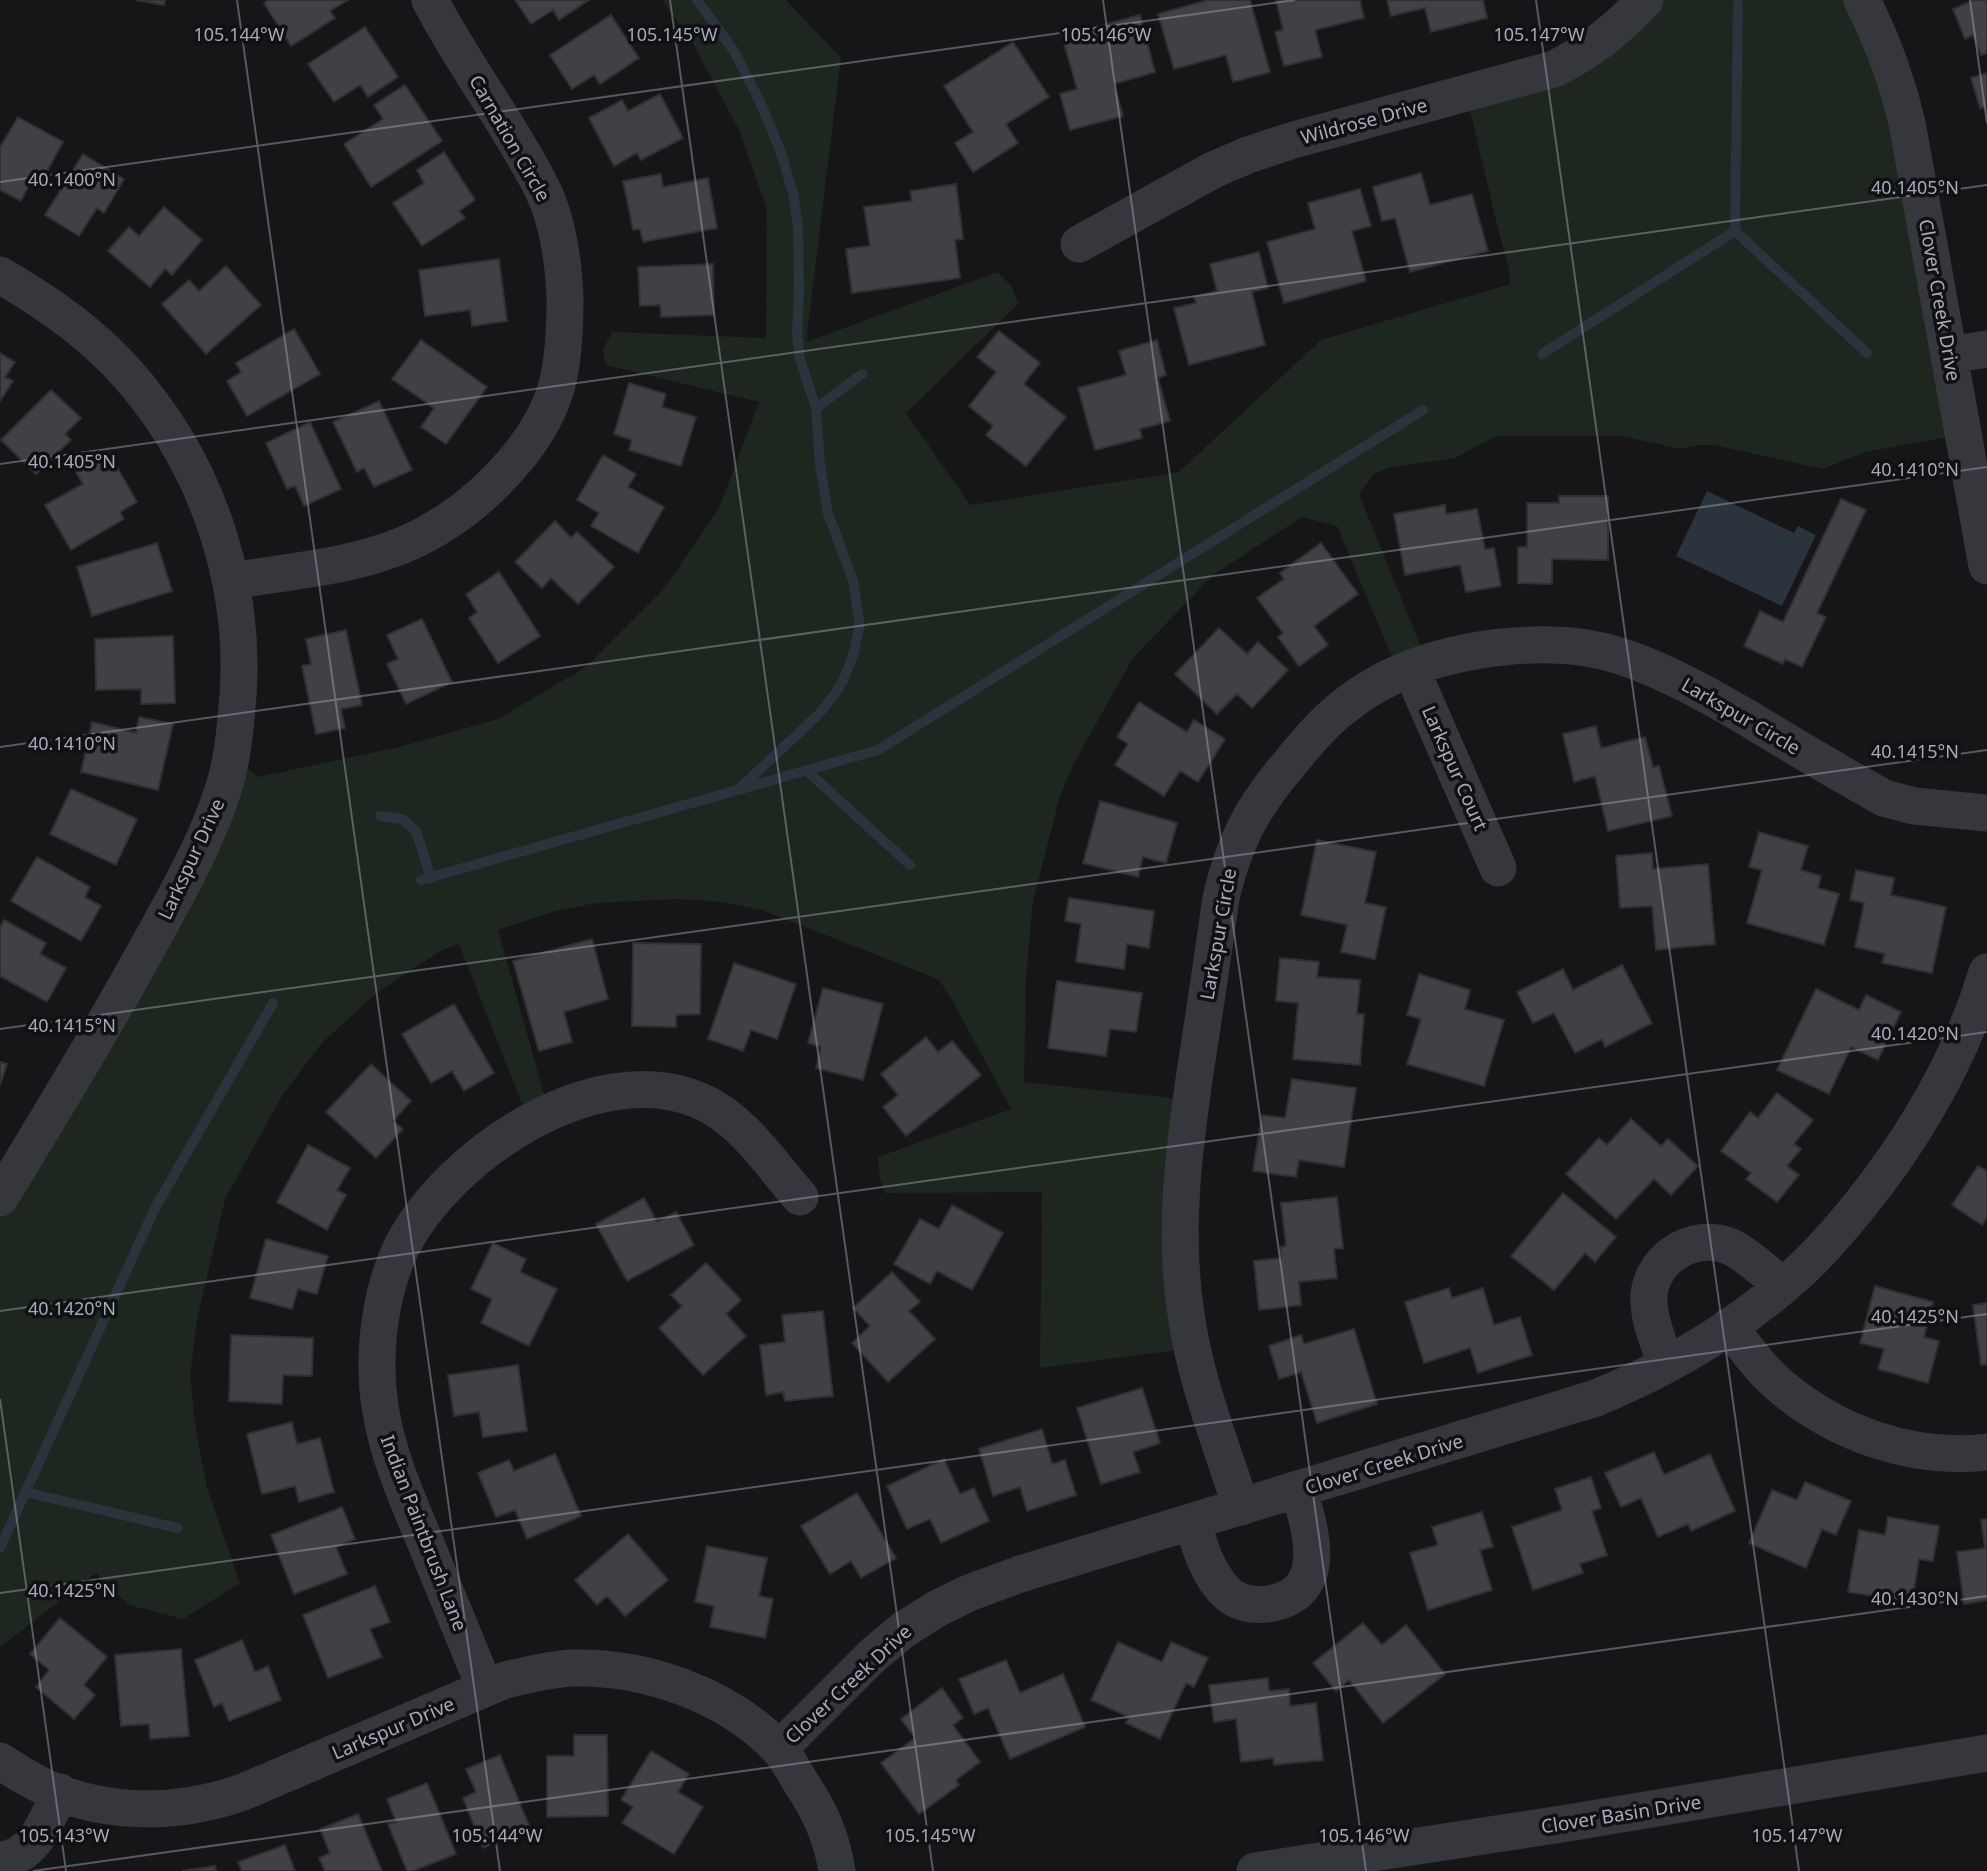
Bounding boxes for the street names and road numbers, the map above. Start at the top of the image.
street label: Carnation Circle [463,70,557,206]
street label: Wildrose Drive [1298,92,1430,150]
street label: Clover Creek Drive [1913,217,1967,383]
street label: Larkspur Circle [1677,671,1805,761]
street label: Larkspur Court [1416,702,1494,835]
street label: Larkspur Drive [152,794,230,924]
street label: Larkspur Circle [1194,866,1242,1002]
street label: Clover Creek Drive [1302,1428,1466,1500]
street label: Indian Paintbrush Lane [375,1431,473,1635]
street label: Clover Creek Drive [779,1619,917,1749]
street label: Larkspur Drive [328,1690,458,1766]
street label: Clover Basin Drive [1539,1788,1703,1840]

